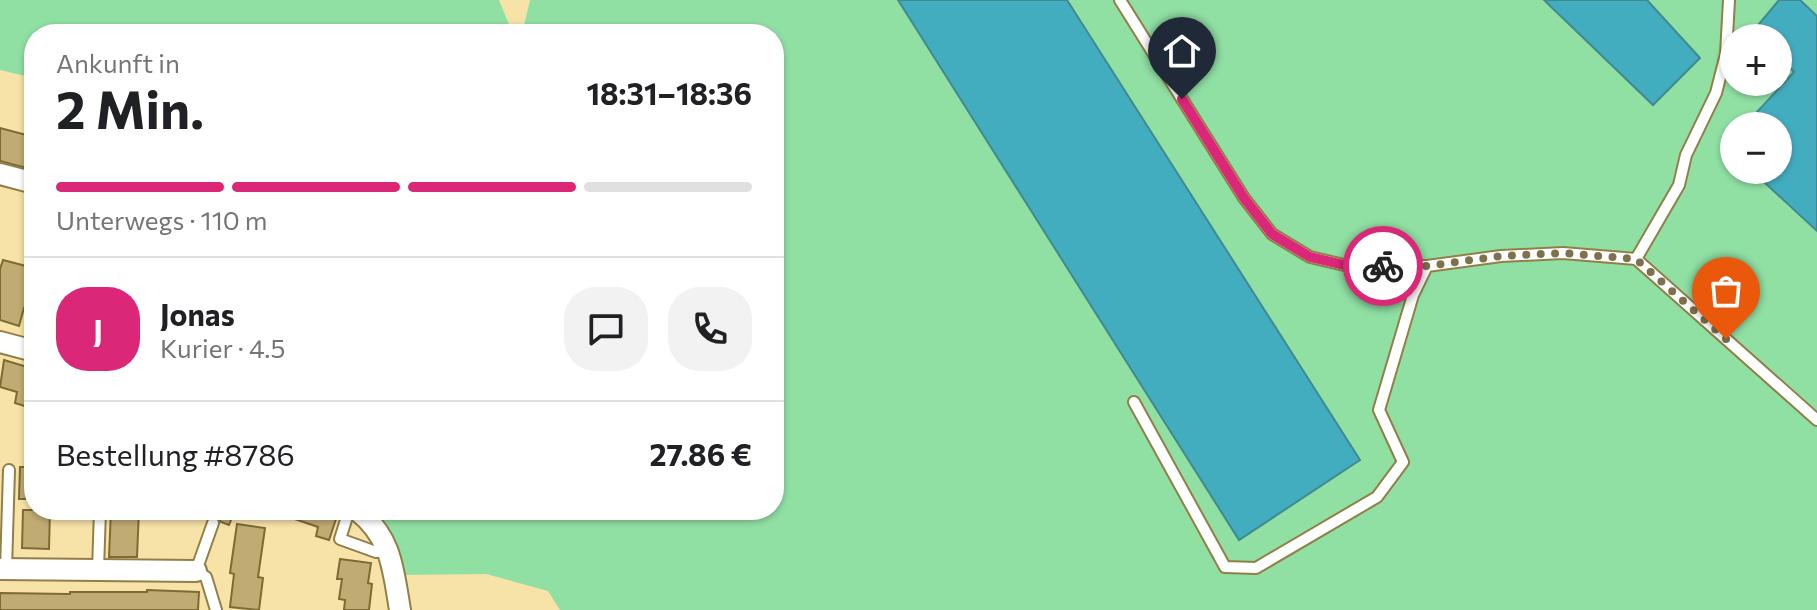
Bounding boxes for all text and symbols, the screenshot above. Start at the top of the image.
pin [1148,17,1216,99]
map controls [1720,24,1792,184]
button: + [1720,24,1792,96]
icon: home [1160,29,1204,73]
text: Ankunft in [56,47,180,78]
text: 18:31–18:36 [586,74,752,111]
text: 2 Min. [56,76,204,140]
button: − [1720,112,1792,184]
text: Unterwegs · 110 m [56,204,267,235]
courier [1343,226,1423,306]
icon: bike [1361,244,1405,288]
pin [1692,257,1760,339]
icon: bag [1704,269,1748,313]
button: chat [564,287,648,371]
button: phone [668,287,752,371]
text: Jonas [160,295,235,332]
text: J [93,311,103,348]
text: Kurier · 4.5 [160,332,285,363]
text: Bestellung #8786 [56,435,295,472]
text: 27.86 € [650,435,752,472]

